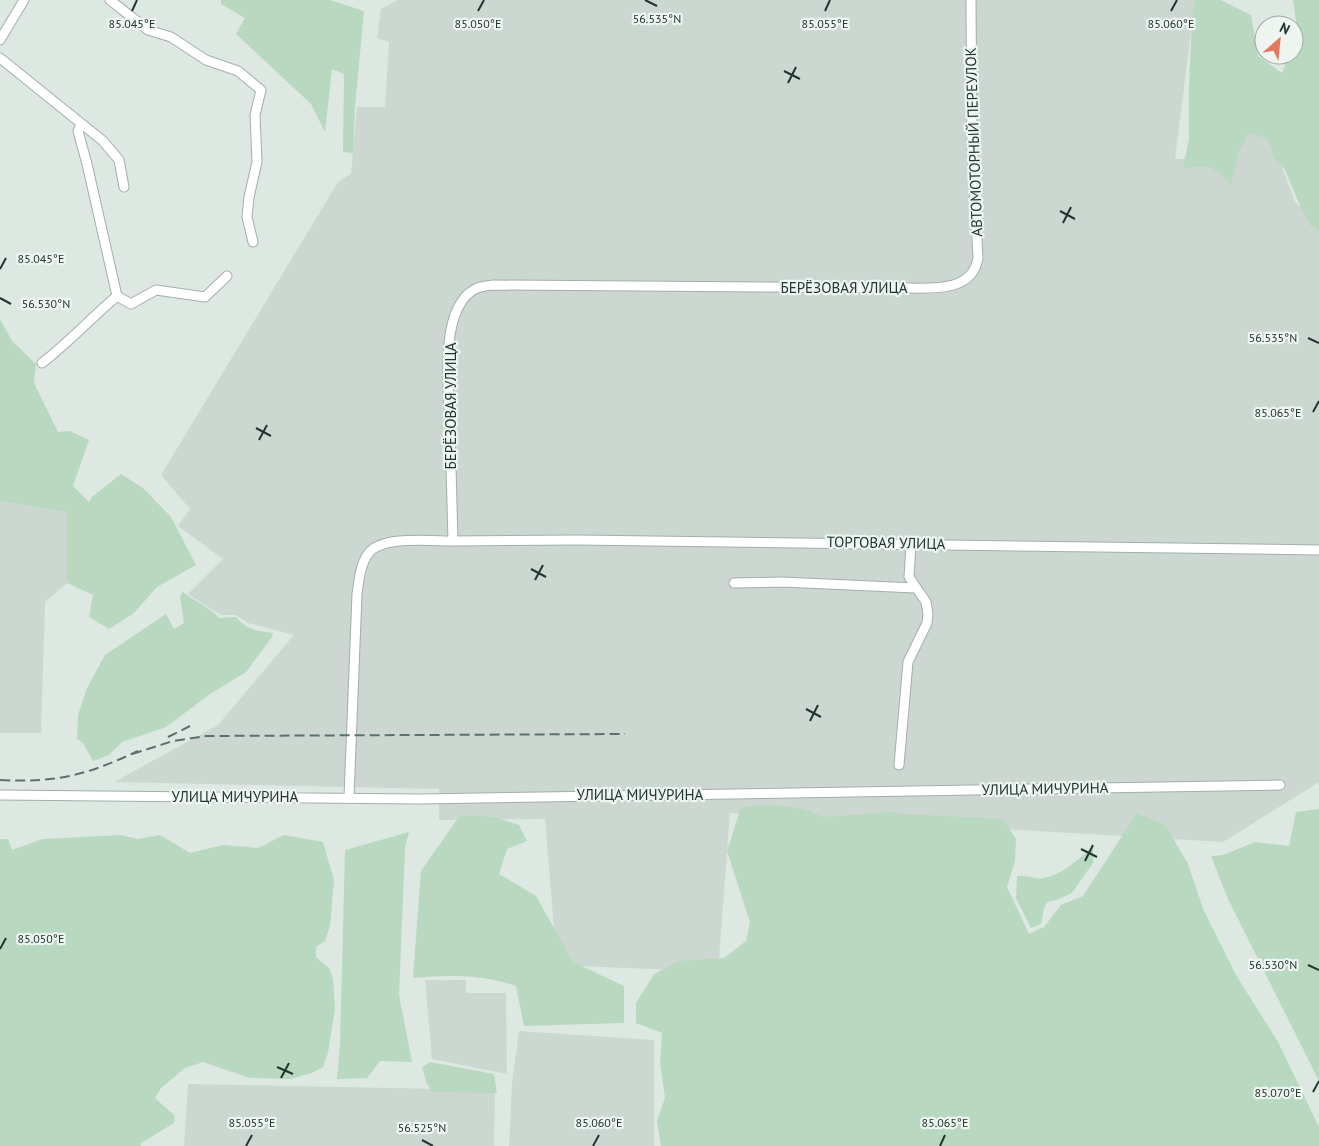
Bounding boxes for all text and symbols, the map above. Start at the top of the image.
text: 56.535°N [633,11,681,26]
north arrow [1254,15,1304,65]
text: 85.045°E [109,16,155,31]
text: 85.050°E [455,16,501,31]
text: 85.055°E [802,16,848,31]
text: 85.060°E [1148,16,1194,31]
text: N [1277,18,1293,39]
street label: АВТОМОТОРНЫЙ ПЕРЕУЛОК [961,47,986,237]
text: 85.045°E [18,251,64,266]
street label: БЕРЁЗОВАЯ УЛИЦА [780,278,908,297]
text: 56.530°N [22,296,70,311]
text: 56.535°N [1249,330,1297,345]
street label: БЕРЁЗОВАЯ УЛИЦА [441,342,460,470]
text: 85.065°E [1255,405,1301,420]
street label: ТОРГОВАЯ УЛИЦА [826,532,946,553]
street label: УЛИЦА МИЧУРИНА [981,778,1109,799]
street label: УЛИЦА МИЧУРИНА [577,785,704,804]
street label: УЛИЦА МИЧУРИНА [172,787,299,806]
text: 85.050°E [18,931,64,946]
text: 56.530°N [1249,957,1297,972]
text: 85.070°E [1255,1085,1301,1100]
text: 85.055°E [229,1115,275,1130]
text: 85.060°E [576,1115,622,1130]
text: 85.065°E [922,1115,968,1130]
text: 56.525°N [398,1120,446,1135]

